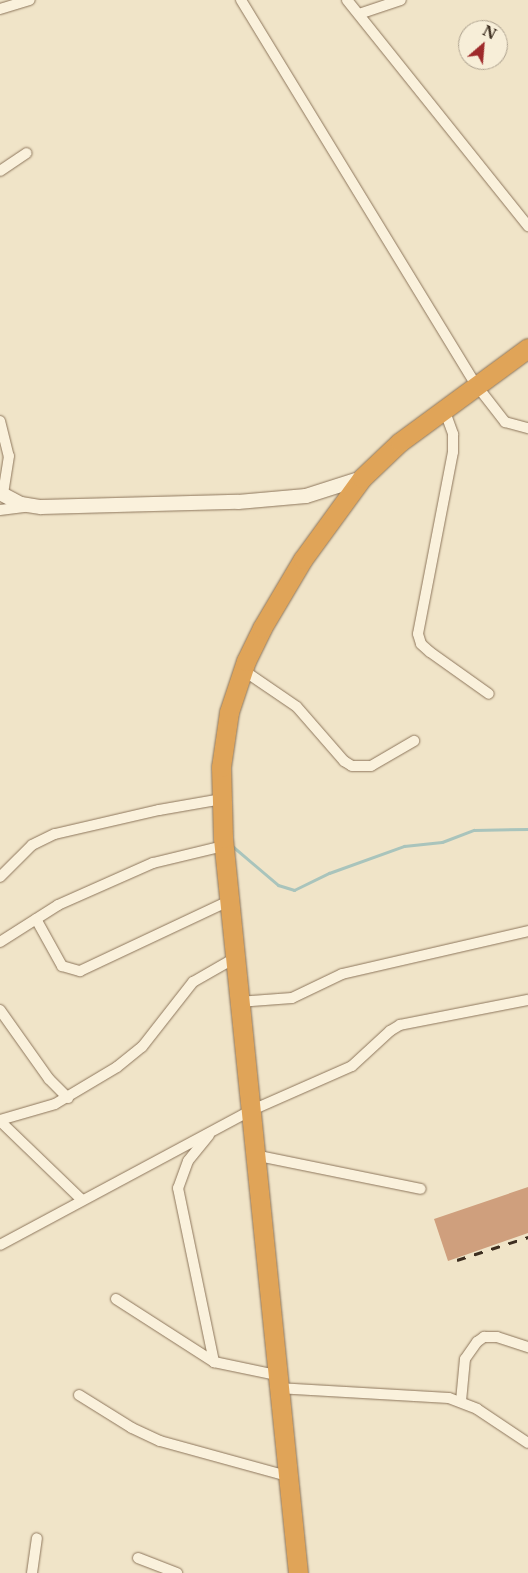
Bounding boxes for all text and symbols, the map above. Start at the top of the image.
north arrow [458,20,508,70]
text: N [479,22,499,44]

